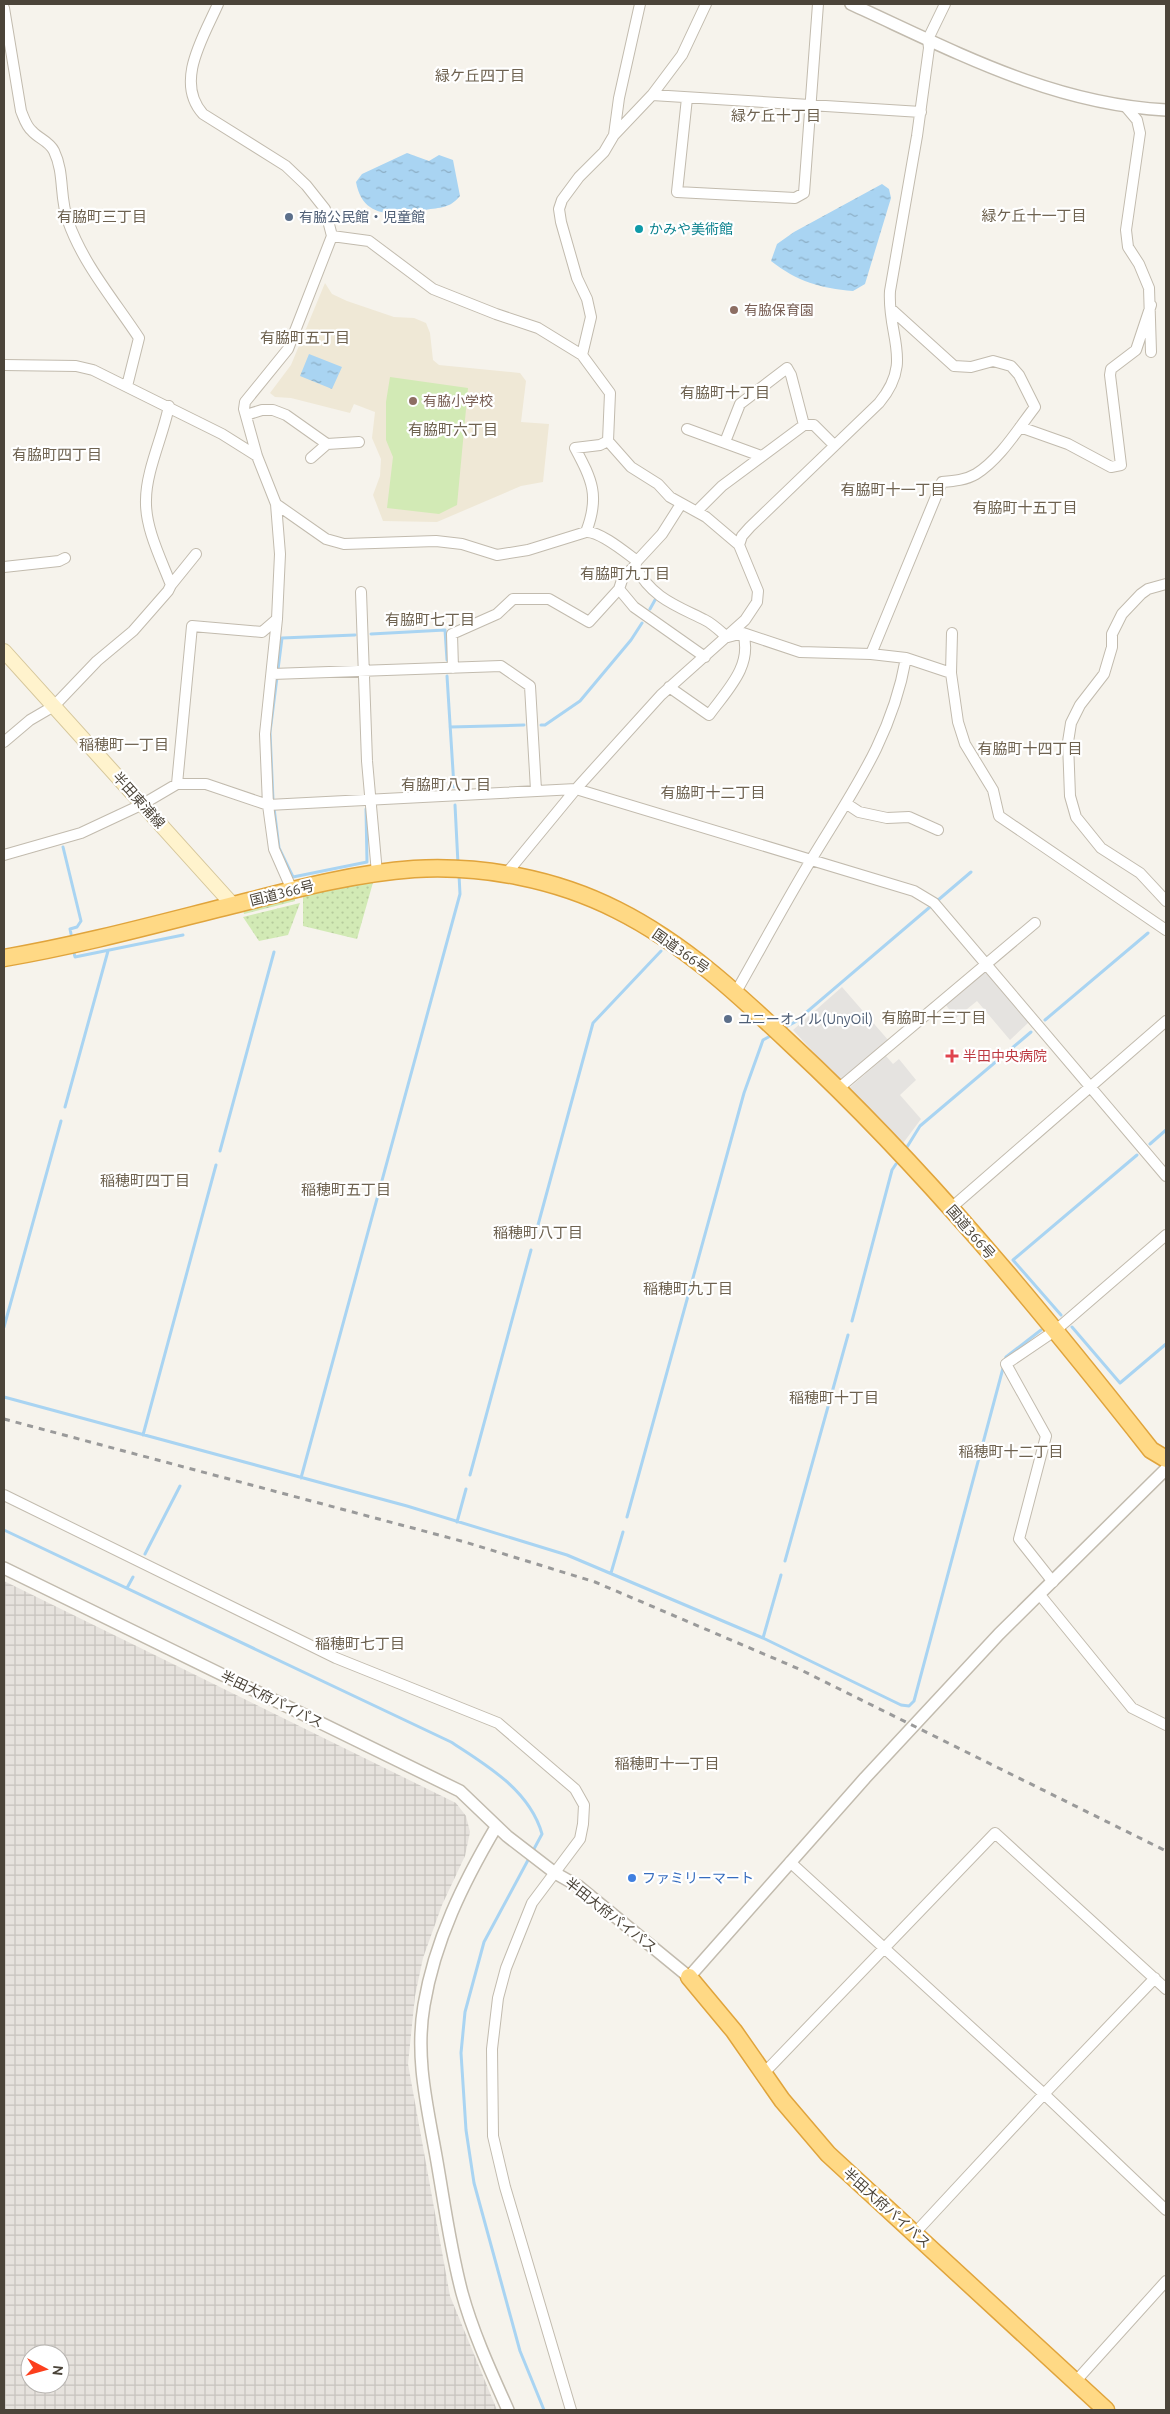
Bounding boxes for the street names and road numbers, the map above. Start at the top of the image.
street label: 半田東浦線 [110,769,168,831]
street label: 国道366号 [248,877,316,909]
street label: 国道366号 [650,926,712,976]
street label: 国道366号 [943,1202,999,1262]
street label: 半田大府パイパス [218,1667,326,1731]
street label: 半田大府パイパス [562,1874,660,1956]
street label: 半田大府パイパス [840,2165,934,2251]

